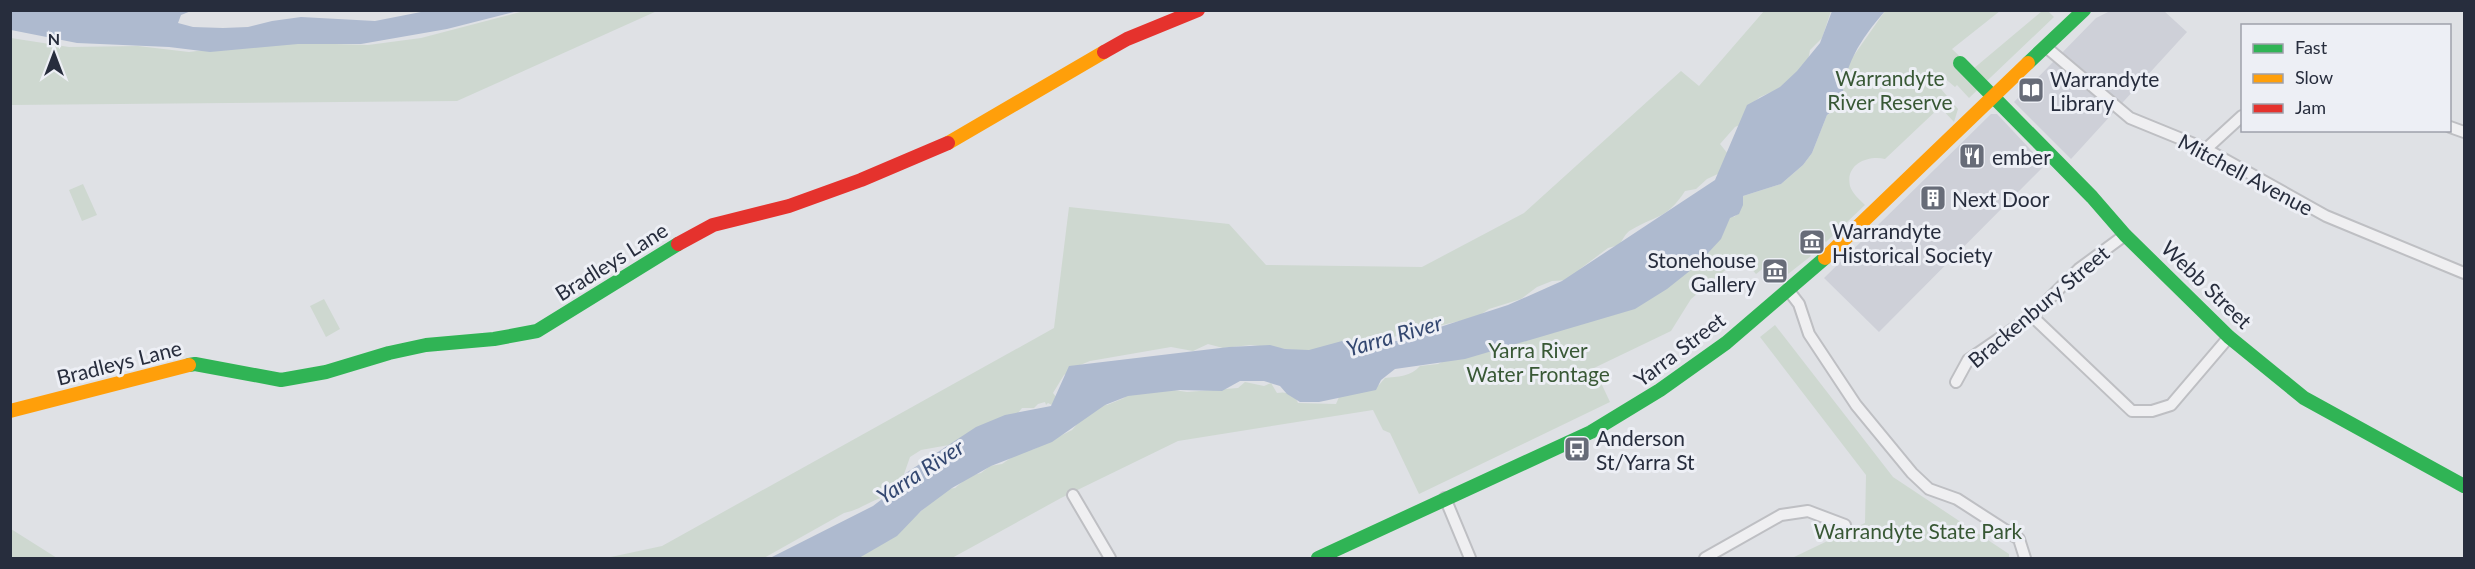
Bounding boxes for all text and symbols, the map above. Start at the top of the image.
north arrow [24,24,84,84]
legend [2241,24,2451,132]
text: N [48,29,60,48]
text: Fast [2295,36,2328,58]
park label: Warrandyte River Reserve [1827,65,1953,114]
place label: Warrandyte Library [2050,66,2159,115]
text: Slow [2295,66,2333,88]
library icon: Warrandyte Library [2016,75,2046,105]
text: Jam [2295,96,2326,118]
street label: Mitchell Avenue [2174,128,2318,220]
restaurant icon: ember [1957,141,1987,171]
place label: ember [1992,144,2051,169]
building icon: Next Door [1918,183,1948,213]
place label: Next Door [1952,186,2050,211]
street label: Bradleys Lane [550,217,672,305]
place label: Warrandyte Historical Society [1832,218,1993,267]
museum icon: Warrandyte Historical Society [1797,227,1827,257]
street label: Webb Street [2157,235,2258,334]
street label: Brackenbury Street [1962,239,2114,372]
place label: Stonehouse Gallery [1647,247,1756,296]
museum icon: Stonehouse Gallery [1760,256,1790,286]
street label: Yarra Street [1629,306,1730,391]
water label: Yarra River [1343,308,1446,362]
street label: Bradleys Lane [54,334,184,390]
park label: Yarra River Water Frontage [1466,337,1610,386]
place label: Anderson St/Yarra St [1596,425,1695,474]
water label: Yarra River [871,433,969,509]
bus stop icon: Anderson St/Yarra St [1562,434,1592,464]
park label: Warrandyte State Park [1814,518,2023,543]

